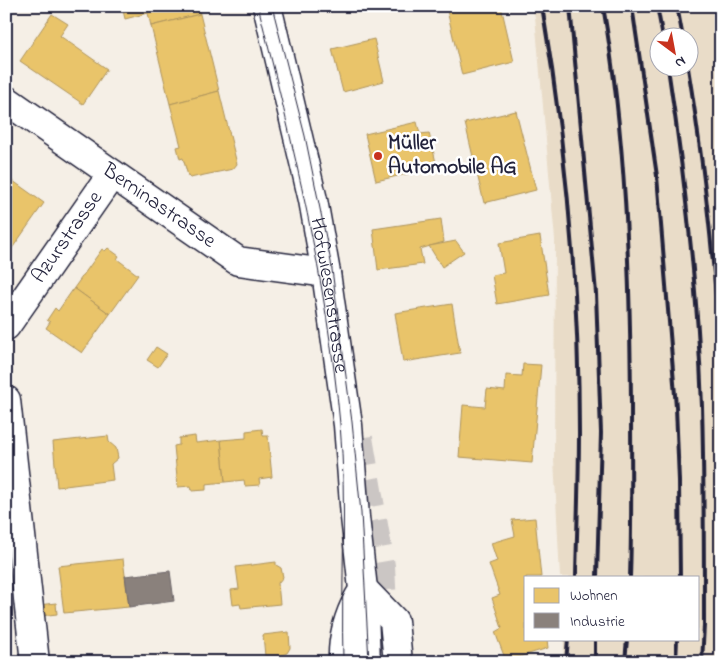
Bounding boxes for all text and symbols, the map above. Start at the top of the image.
north arrow [650,28,700,78]
text: N [671,50,690,73]
place label: Müller Automobile AG [388,129,517,183]
marker: Müller Automobile AG [372,150,384,162]
street label: Berninastrasse [95,155,222,256]
street label: Azurstrasse [25,185,111,290]
street label: Hofwiesenstrasse [301,215,355,376]
legend [524,576,700,640]
text: Wohnen [570,585,618,607]
text: Industrie [570,611,625,633]

